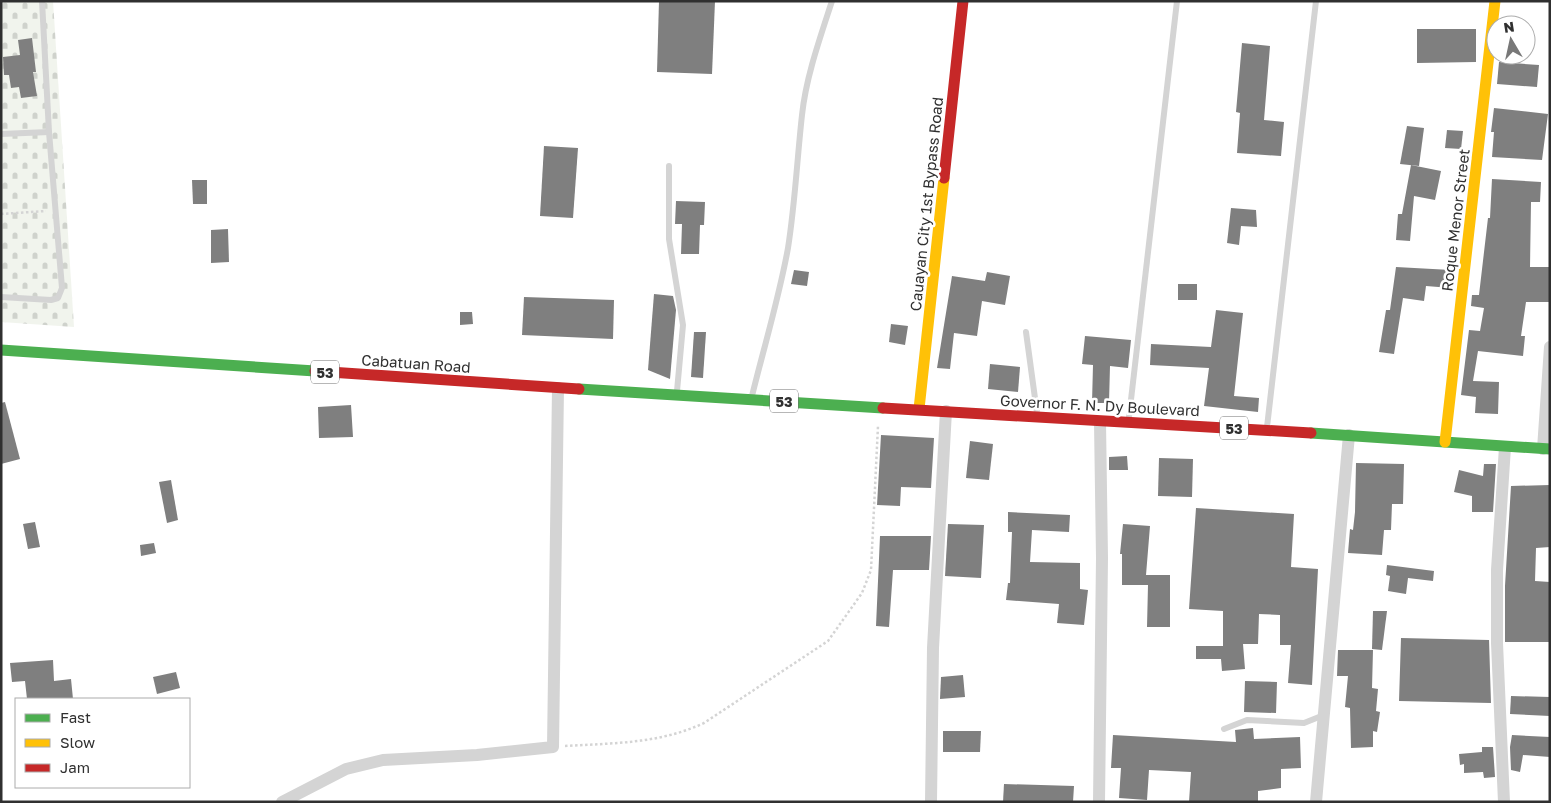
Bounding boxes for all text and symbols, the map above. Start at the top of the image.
north arrow [1486,15,1536,65]
text: N [1502,17,1515,36]
street label: Cauayan City 1st Bypass Road [906,96,946,312]
street label: Roque Menor Street [1437,148,1473,292]
street label: Cabatuan Road [361,350,471,376]
road number: 53 [311,361,339,384]
road number: 53 [770,390,798,412]
street label: Governor F. N. Dy Boulevard [1000,391,1200,419]
road number: 53 [1220,416,1248,439]
legend [15,698,190,788]
text: Fast [60,708,91,726]
text: Slow [60,733,95,751]
text: Jam [60,758,90,776]

